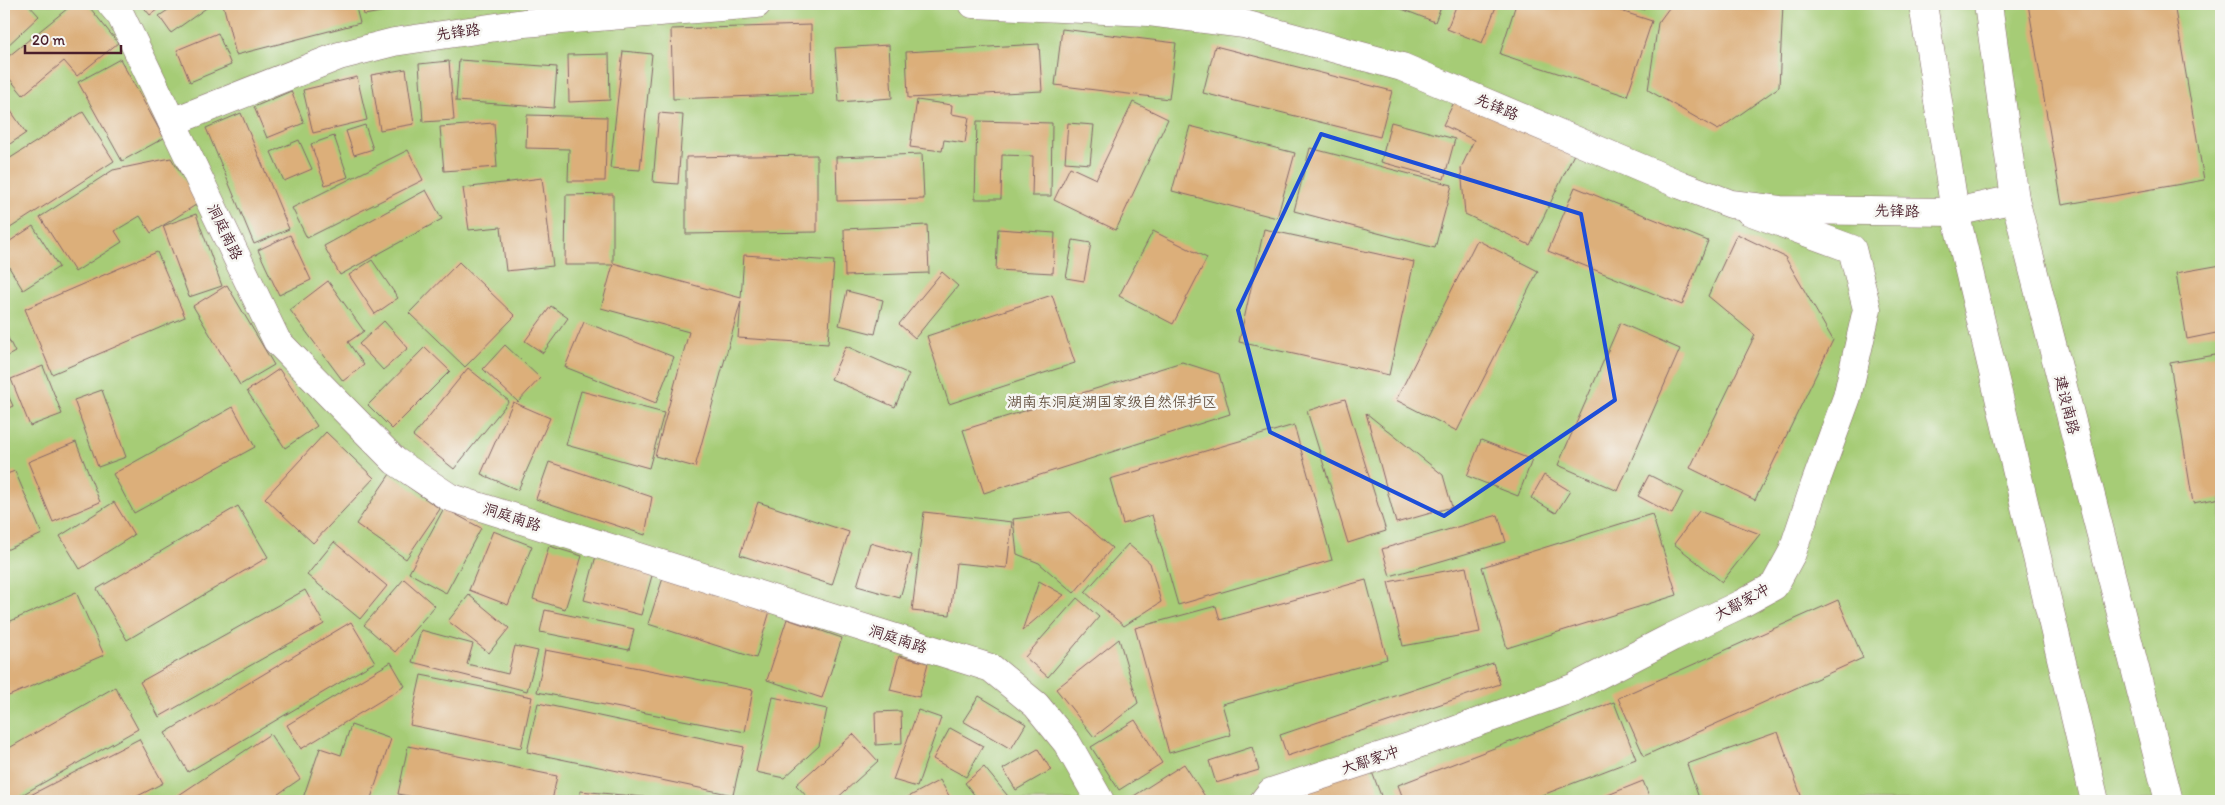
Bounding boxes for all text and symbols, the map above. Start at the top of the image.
street label: 先锋路 [434,20,482,44]
scale bar [25,22,121,54]
text: 20 m [32,31,66,49]
street label: 先锋路 [1473,90,1521,124]
street label: 洞庭南路 [204,201,246,263]
street label: 先锋路 [1874,202,1920,220]
street label: 建设南路 [2051,374,2083,436]
park label: 湖南东洞庭湖国家级自然保护区 [1007,393,1217,411]
street label: 洞庭南路 [481,499,543,535]
street label: 大鄢家冲 [1711,580,1773,624]
street label: 洞庭南路 [867,621,929,657]
street label: 大鄢家冲 [1339,742,1401,778]

